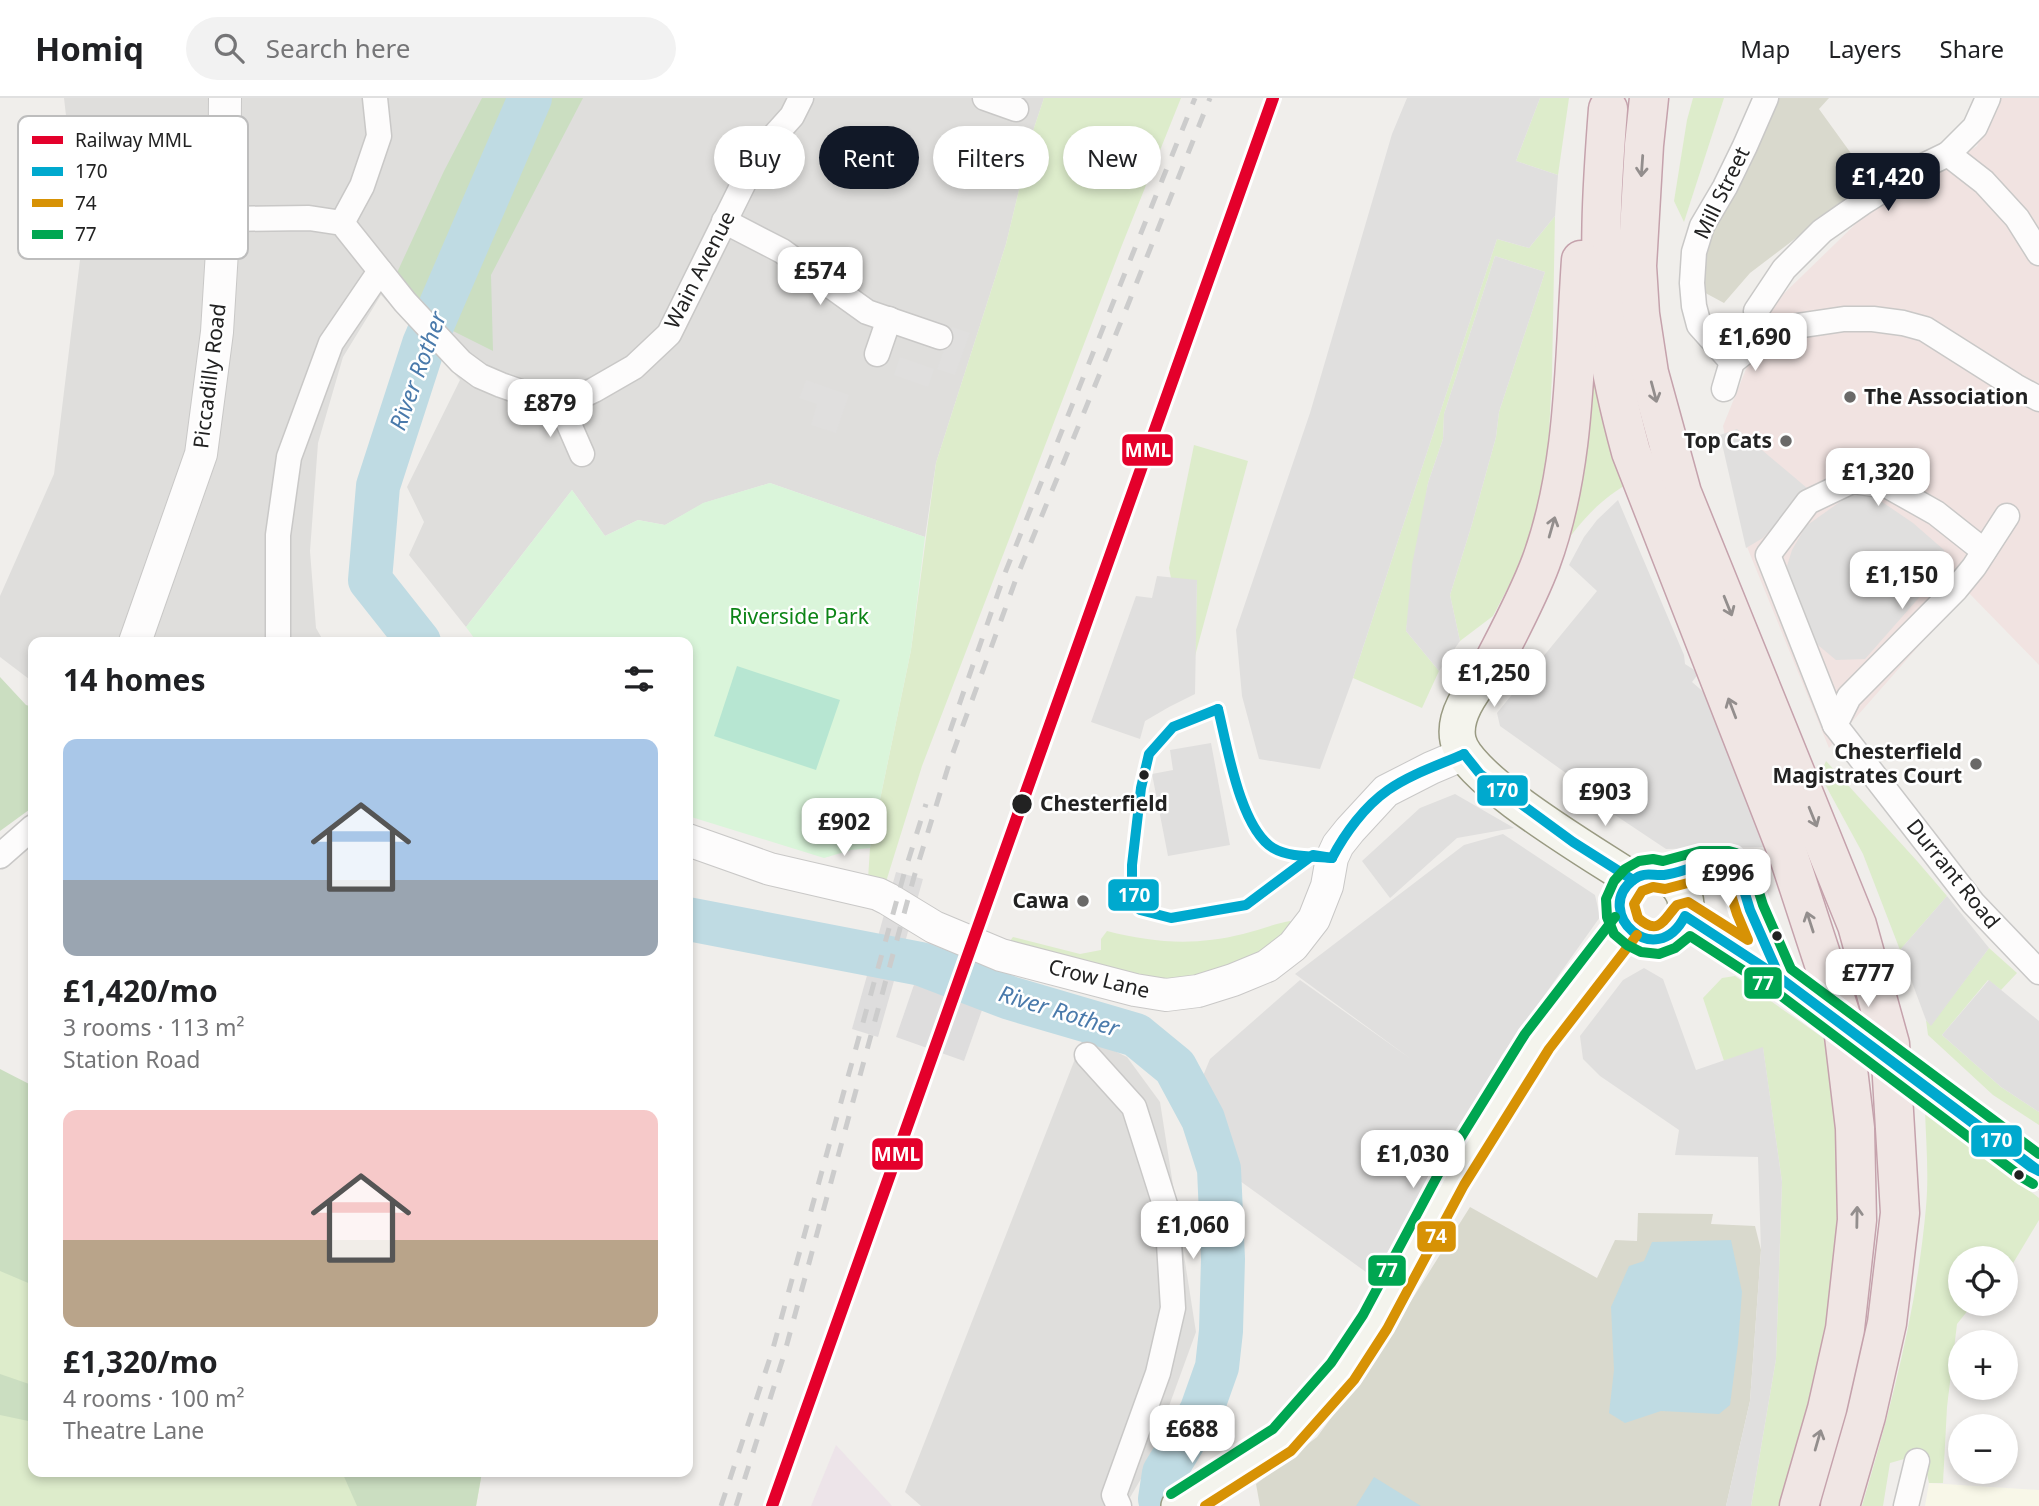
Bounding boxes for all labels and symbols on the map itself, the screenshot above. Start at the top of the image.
legend [18,116,248,259]
text: Railway MML [75,127,192,153]
street label: Mill Street [1687,141,1756,243]
pin: £1,420 [1831,153,1945,213]
one-way arrow [1635,154,1648,177]
text: 170 [75,158,108,184]
text: 74 [75,190,97,216]
street label: Wain Avenue [657,206,741,333]
text: 77 [75,221,97,247]
pin: £574 [779,248,861,307]
street label: Piccadilly Road [186,302,232,450]
water label: River Rother [381,306,454,434]
pin: £1,690 [1698,314,1812,373]
pin: £879 [509,380,591,439]
one-way arrow [1648,380,1661,403]
place label: The Association [1864,382,2028,410]
marker: The Association [1842,389,1858,405]
place label: Top Cats [1684,426,1772,454]
line badge: MML [1121,433,1174,467]
marker: Top Cats [1778,433,1794,449]
text: MML [1125,437,1172,463]
pin: £1,320 [1821,448,1935,508]
one-way arrow [1546,516,1559,538]
pin: £1,150 [1845,552,1959,611]
one-way arrow [1722,595,1735,617]
park label: Riverside Park [729,602,870,630]
pin: £1,250 [1437,650,1551,709]
one-way arrow [1724,698,1737,720]
place label: Chesterfield Magistrates Court [1772,737,1962,789]
marker: Chesterfield Magistrates Court [1968,756,1984,772]
unlabelled marker [1137,768,1151,782]
pin: £903 [1564,768,1646,828]
line badge: 170 [1476,774,1529,807]
text: 170 [1486,777,1518,803]
place label: Chesterfield [1040,789,1168,817]
marker: Chesterfield [1010,792,1034,816]
pin: £902 [803,798,885,858]
one-way arrow [1808,806,1821,828]
street label: Durrant Road [1901,813,2007,934]
pin: £996 [1687,850,1769,909]
line badge: 170 [1107,878,1160,912]
text: 170 [1118,882,1150,908]
place label: Cawa [1012,886,1069,914]
marker: Cawa [1075,893,1091,909]
one-way arrow [1803,911,1815,933]
unlabelled marker [1770,929,1784,943]
pin: £777 [1827,950,1909,1009]
street label: Crow Lane [1046,952,1153,1004]
line badge: 77 [1743,966,1783,1000]
text: 77 [1752,970,1774,996]
water label: River Rother [995,977,1124,1044]
line badge: 170 [1970,1124,2023,1158]
text: 170 [1980,1127,2012,1153]
pin: £1,030 [1356,1130,1470,1190]
line badge: MML [871,1137,924,1171]
text: MML [874,1141,921,1167]
unlabelled marker [2012,1168,2026,1182]
pin: £1,060 [1136,1202,1250,1261]
one-way arrow [1850,1206,1863,1229]
line badge: 74 [1416,1220,1457,1253]
text: 74 [1425,1223,1447,1249]
line badge: 77 [1367,1254,1407,1287]
text: 77 [1376,1257,1398,1283]
pin: £688 [1151,1406,1233,1465]
one-way arrow [1812,1429,1825,1452]

